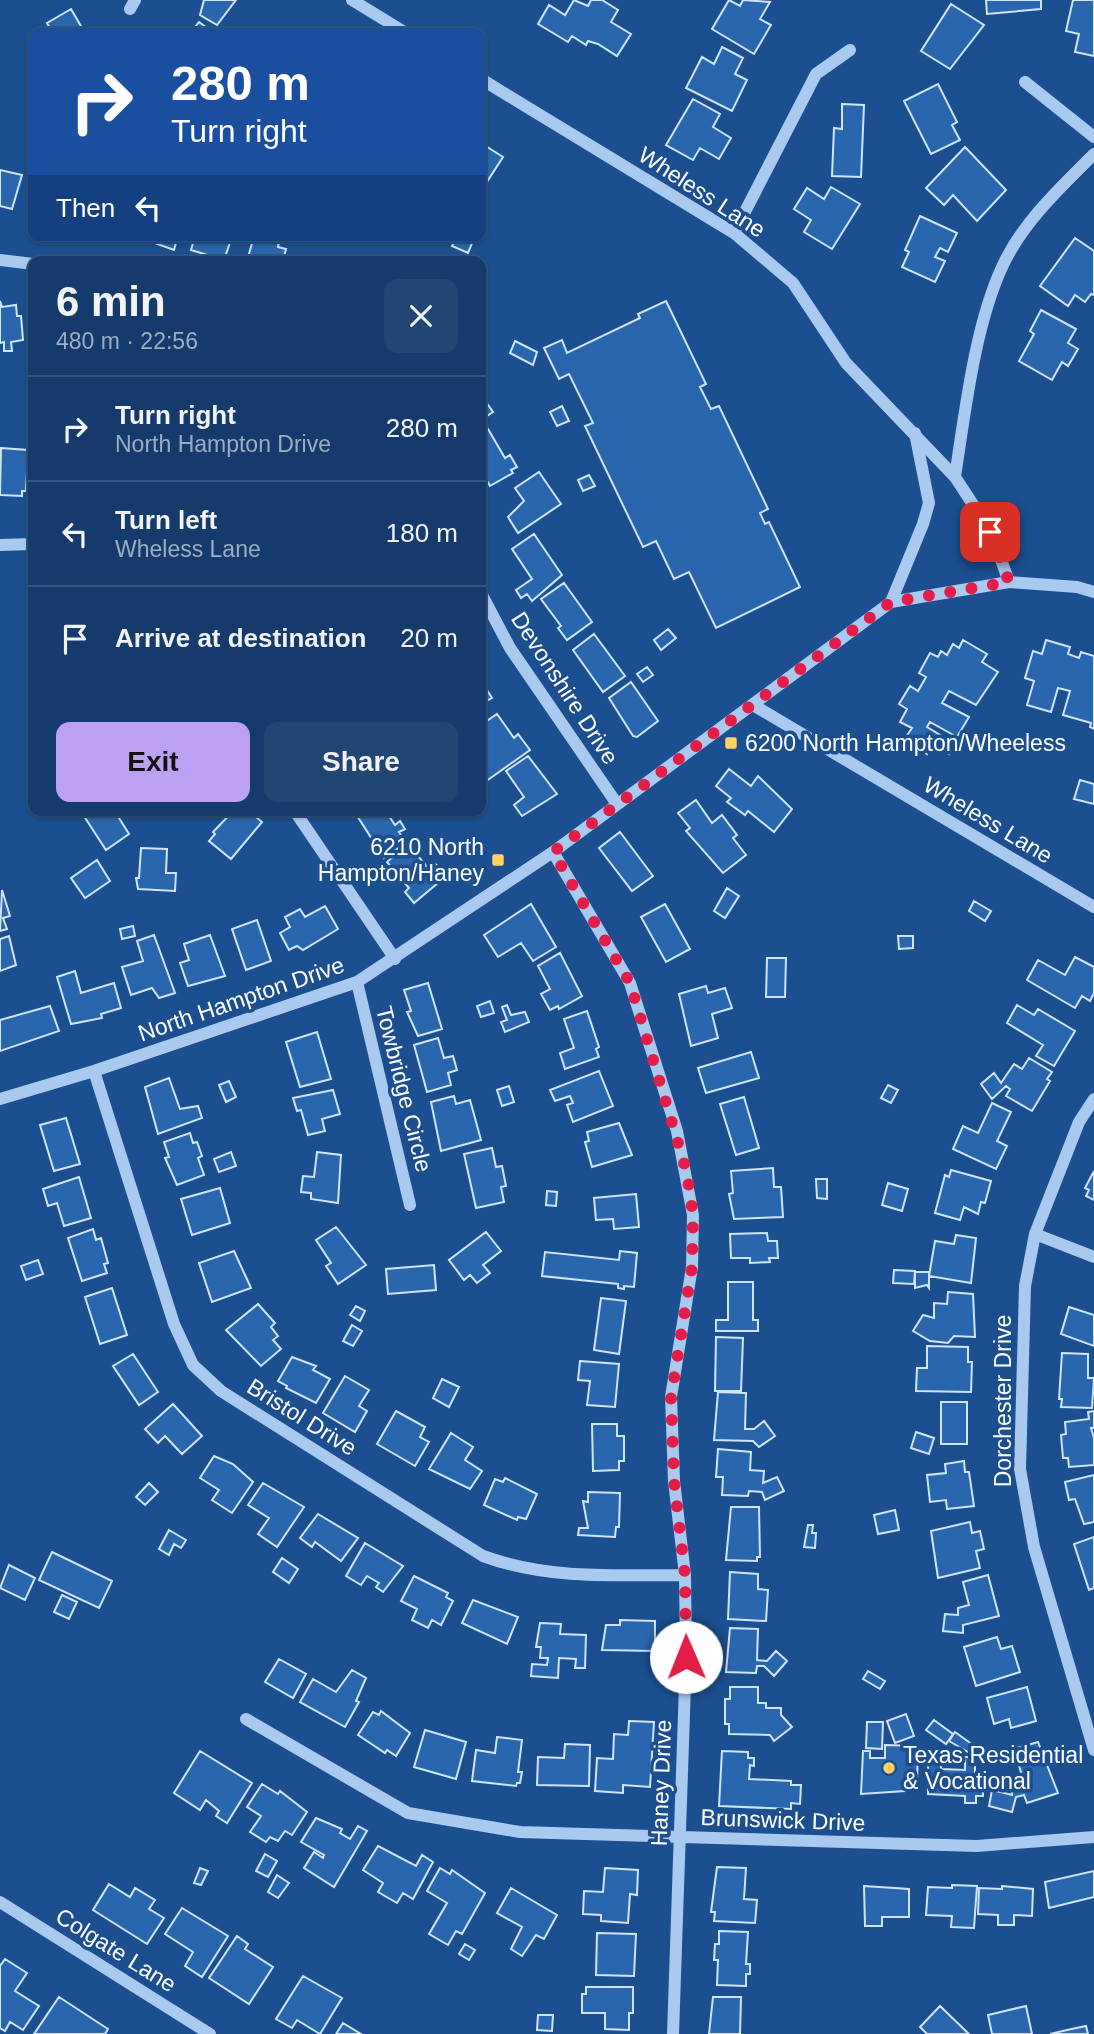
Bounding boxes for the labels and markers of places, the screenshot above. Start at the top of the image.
pin [960,502,1020,562]
place label: 6200 North Hampton/Wheeless [745,730,1066,756]
marker: 6200 North Hampton/Wheeless [723,735,739,751]
place label: 6210 North Hampton/Haney [318,834,484,886]
marker: 6210 North Hampton/Haney [490,852,506,868]
place label: Texas Residential & Vocational [903,1742,1083,1794]
marker: Texas Residential & Vocational [881,1760,897,1776]

